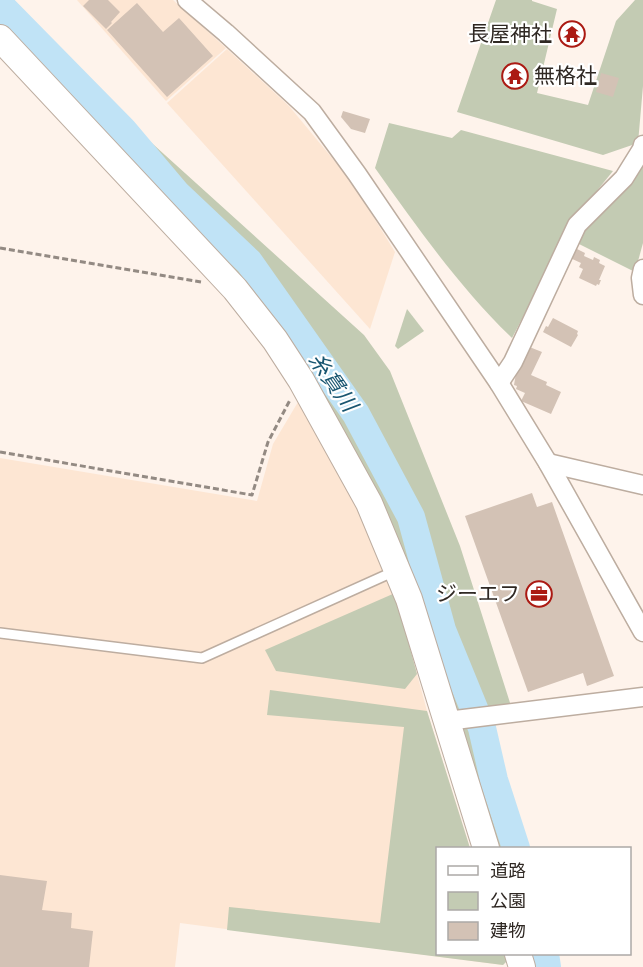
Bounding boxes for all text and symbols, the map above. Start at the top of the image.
temple icon: 長屋神社 [557,19,587,49]
place label: 長屋神社 [468,22,552,46]
temple icon: 無格社 [500,61,530,91]
place label: 無格社 [534,64,597,88]
water label: 糸貫川 [304,348,363,418]
office icon: ジーエフ [524,579,554,609]
place label: ジーエフ [436,582,520,606]
legend [436,847,631,955]
text: 道路 [490,860,526,881]
text: 公園 [490,890,526,911]
text: 建物 [490,920,526,941]

